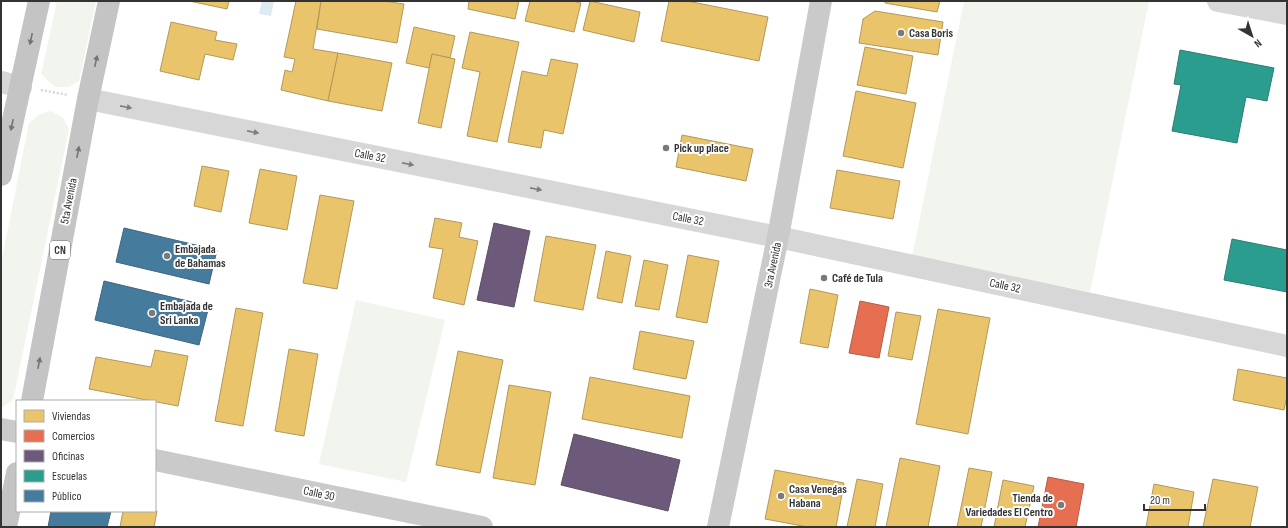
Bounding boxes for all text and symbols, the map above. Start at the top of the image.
north arrow [1232,16,1272,56]
place label: Casa Boris [909,26,953,41]
marker: Casa Boris [896,28,906,38]
one-way arrow [27,33,33,45]
text: N [1252,36,1264,50]
one-way arrow [93,55,99,67]
one-way arrow [120,104,132,110]
one-way arrow [9,118,15,131]
one-way arrow [247,130,259,136]
place label: Pick up place [674,141,729,156]
marker: Pick up place [661,143,671,153]
one-way arrow [75,146,81,158]
street label: Calle 32 [353,146,387,166]
one-way arrow [402,161,414,167]
street label: 5ta Avenida [57,176,81,225]
one-way arrow [530,186,542,192]
street label: Calle 32 [671,209,705,229]
street label: 3ra Avenida [761,240,785,289]
road number: CN [50,241,70,259]
place label: Embajada de Bahamas [175,242,226,271]
marker: Embajada de Bahamas [162,251,172,261]
place label: Café de Tula [832,271,883,286]
marker: Café de Tula [819,273,829,283]
street label: Calle 32 [988,275,1022,297]
place label: Embajada de Sri Lanka [160,299,213,328]
marker: Embajada de Sri Lanka [147,308,157,318]
one-way arrow [36,357,42,369]
legend [16,400,156,512]
text: Viviendas [52,409,90,424]
text: Comercios [52,429,95,444]
text: Oficinas [52,449,84,464]
text: Escuelas [52,469,87,484]
place label: Casa Venegas Habana [789,482,847,511]
street label: Calle 30 [302,483,336,505]
scale bar [1144,486,1205,512]
text: Público [52,489,82,504]
marker: Casa Venegas Habana [776,491,786,501]
place label: Tienda de Variedades El Centro [966,491,1053,520]
text: 20 m [1150,493,1170,508]
marker: Tienda de Variedades El Centro [1056,500,1066,510]

